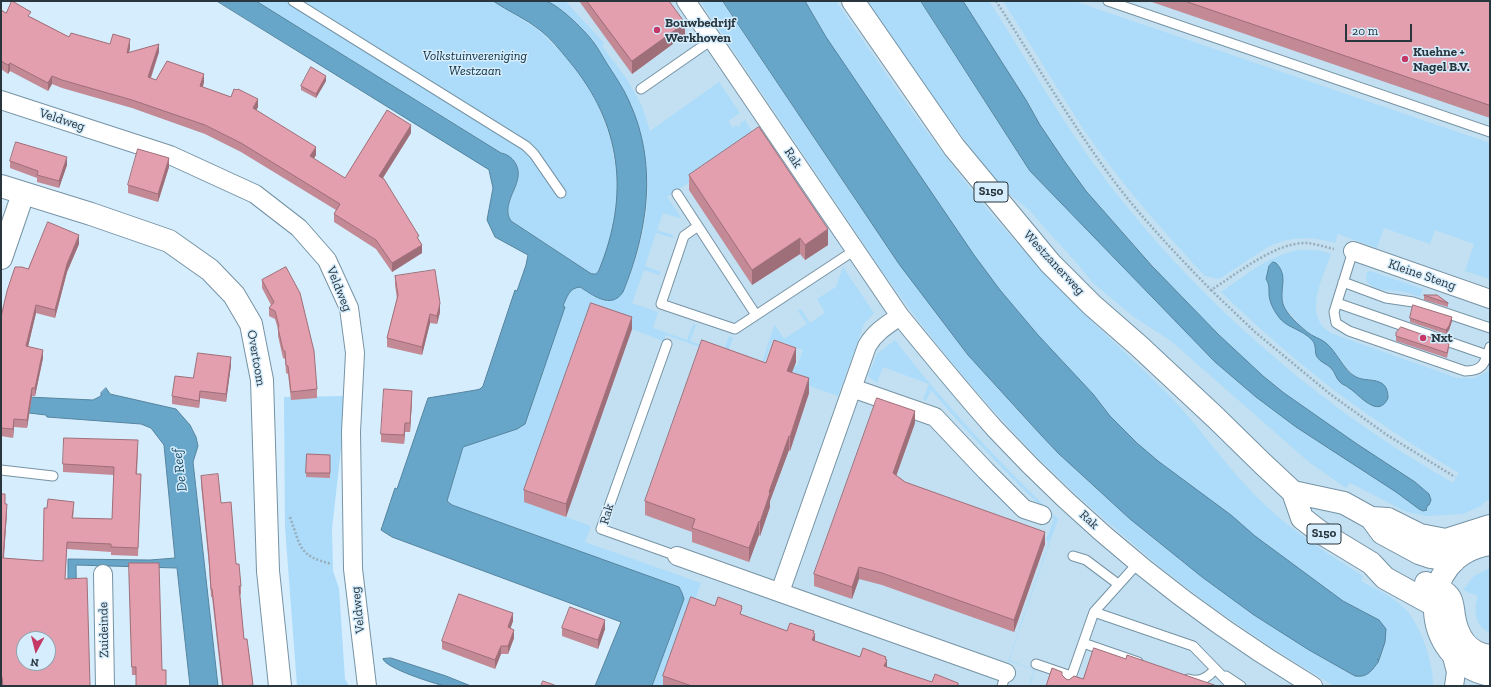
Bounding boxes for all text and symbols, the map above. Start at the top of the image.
place label: Bouwbedrijf Werkhoven [665,15,736,46]
scale bar [1347,16,1414,42]
text: 20 m [1352,24,1378,38]
marker: Bouwbedrijf Werkhoven [652,25,662,35]
place label: Kuehne + Nagel B.V. [1413,44,1470,75]
park label: Volkstuinvereniging Westzaan [423,48,527,79]
marker: Kuehne + Nagel B.V. [1400,54,1410,64]
street label: Veldweg [37,105,87,135]
street label: Rak [781,145,805,171]
road number: S150 [974,182,1008,202]
street label: Westzanerweg [1020,227,1088,299]
street label: Kleine Steng [1386,256,1458,294]
street label: Veldweg [323,264,355,314]
street label: Overtoom [243,329,269,387]
place label: Nxt [1431,330,1453,346]
marker: Nxt [1418,333,1428,343]
water label: De Reef [169,447,191,493]
street label: Rak [597,502,617,526]
street label: Rak [1076,507,1102,533]
road number: S150 [1307,524,1341,544]
street label: Veldweg [348,586,368,634]
street label: Zuideinde [96,602,112,658]
north arrow [16,631,56,671]
text: N [30,655,40,669]

